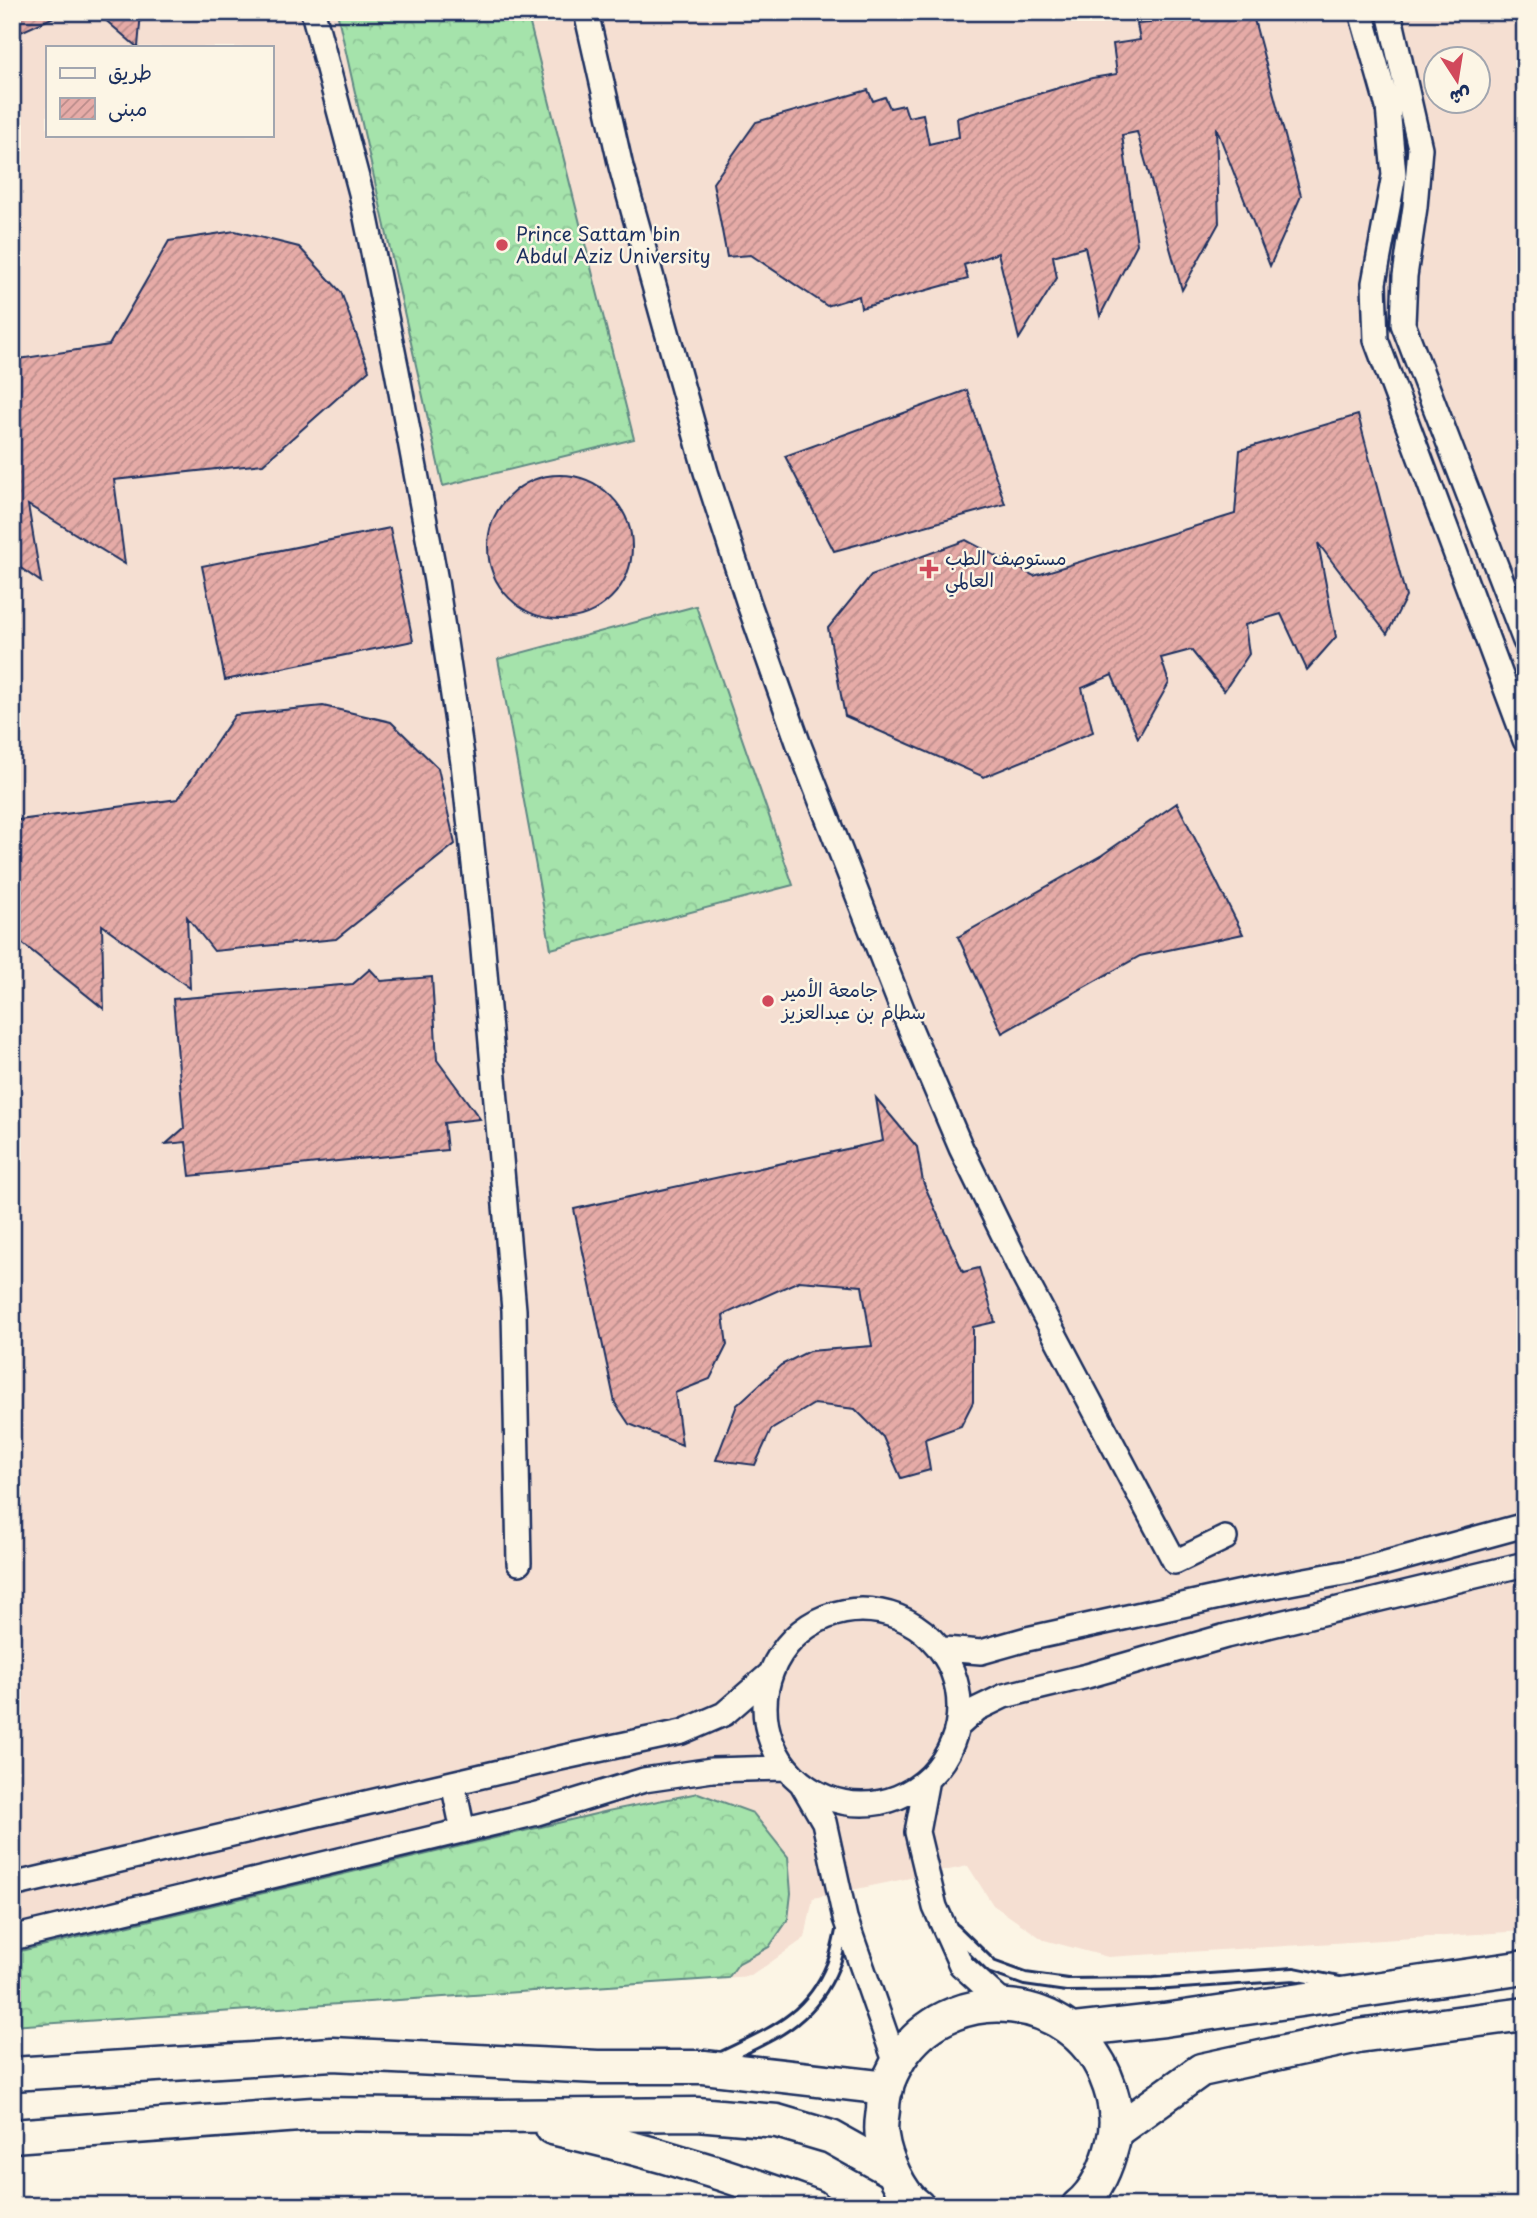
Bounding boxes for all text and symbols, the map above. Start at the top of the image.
legend [46,46,273,136]
north arrow [1422,46,1492,116]
text: طريق [108,55,152,87]
text: ش [1448,82,1474,113]
text: مبنى [108,91,147,123]
place label: Prince Sattam bin Abdul Aziz University [516,219,711,269]
marker: Prince Sattam bin Abdul Aziz University [494,237,510,253]
place label: مستوصف الطب العالمي [945,543,1067,597]
marker: مستوصف الطب العالمي [919,559,939,579]
place label: جامعة الأمير سطام بن عبدالعزيز [780,975,926,1027]
marker: جامعة الأمير سطام بن عبدالعزيز [760,993,776,1009]

